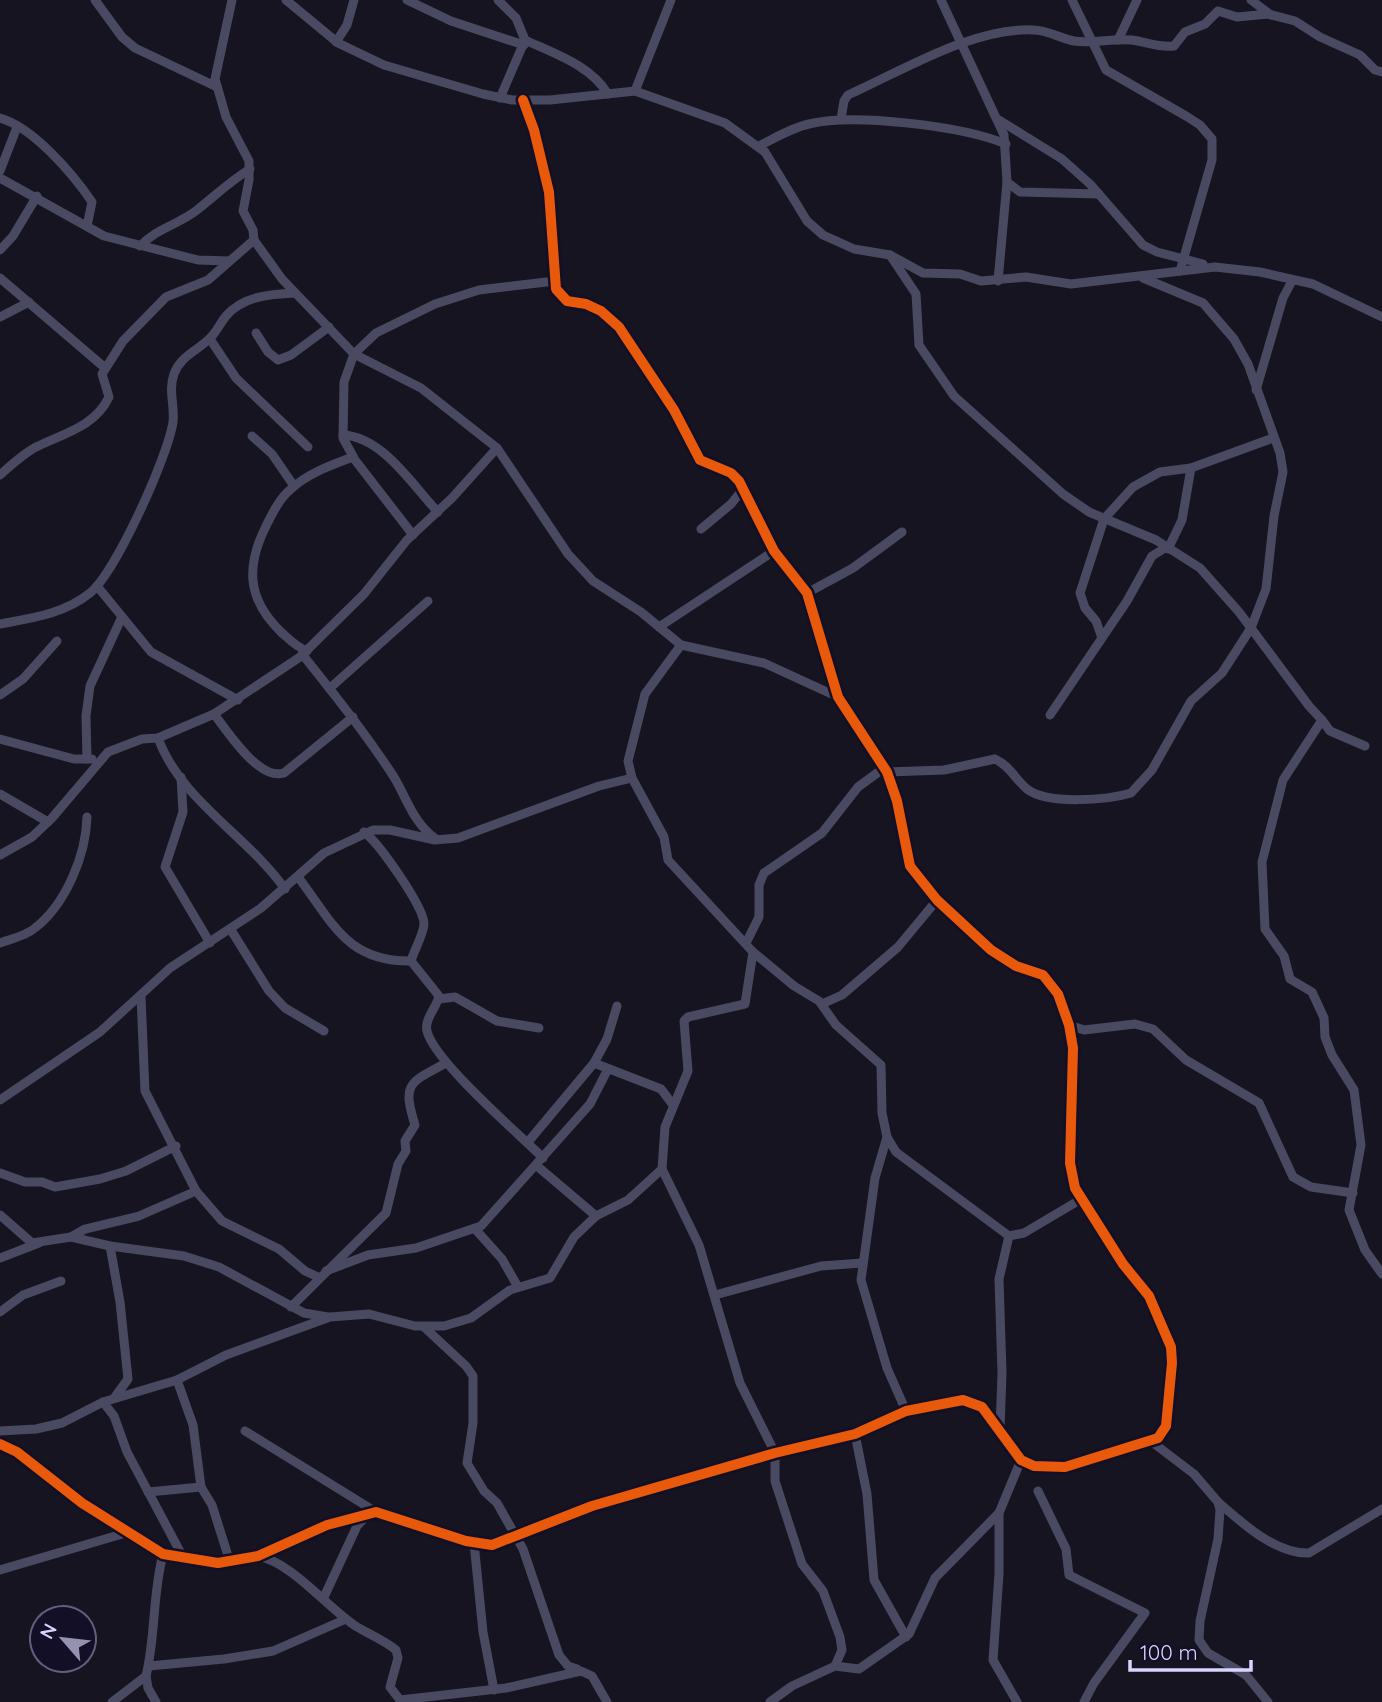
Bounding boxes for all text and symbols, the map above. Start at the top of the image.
north arrow [28,1604,98,1674]
text: N [34,1619,62,1643]
scale bar [1130,1628,1251,1672]
text: 100 m [1140,1639,1198,1665]

